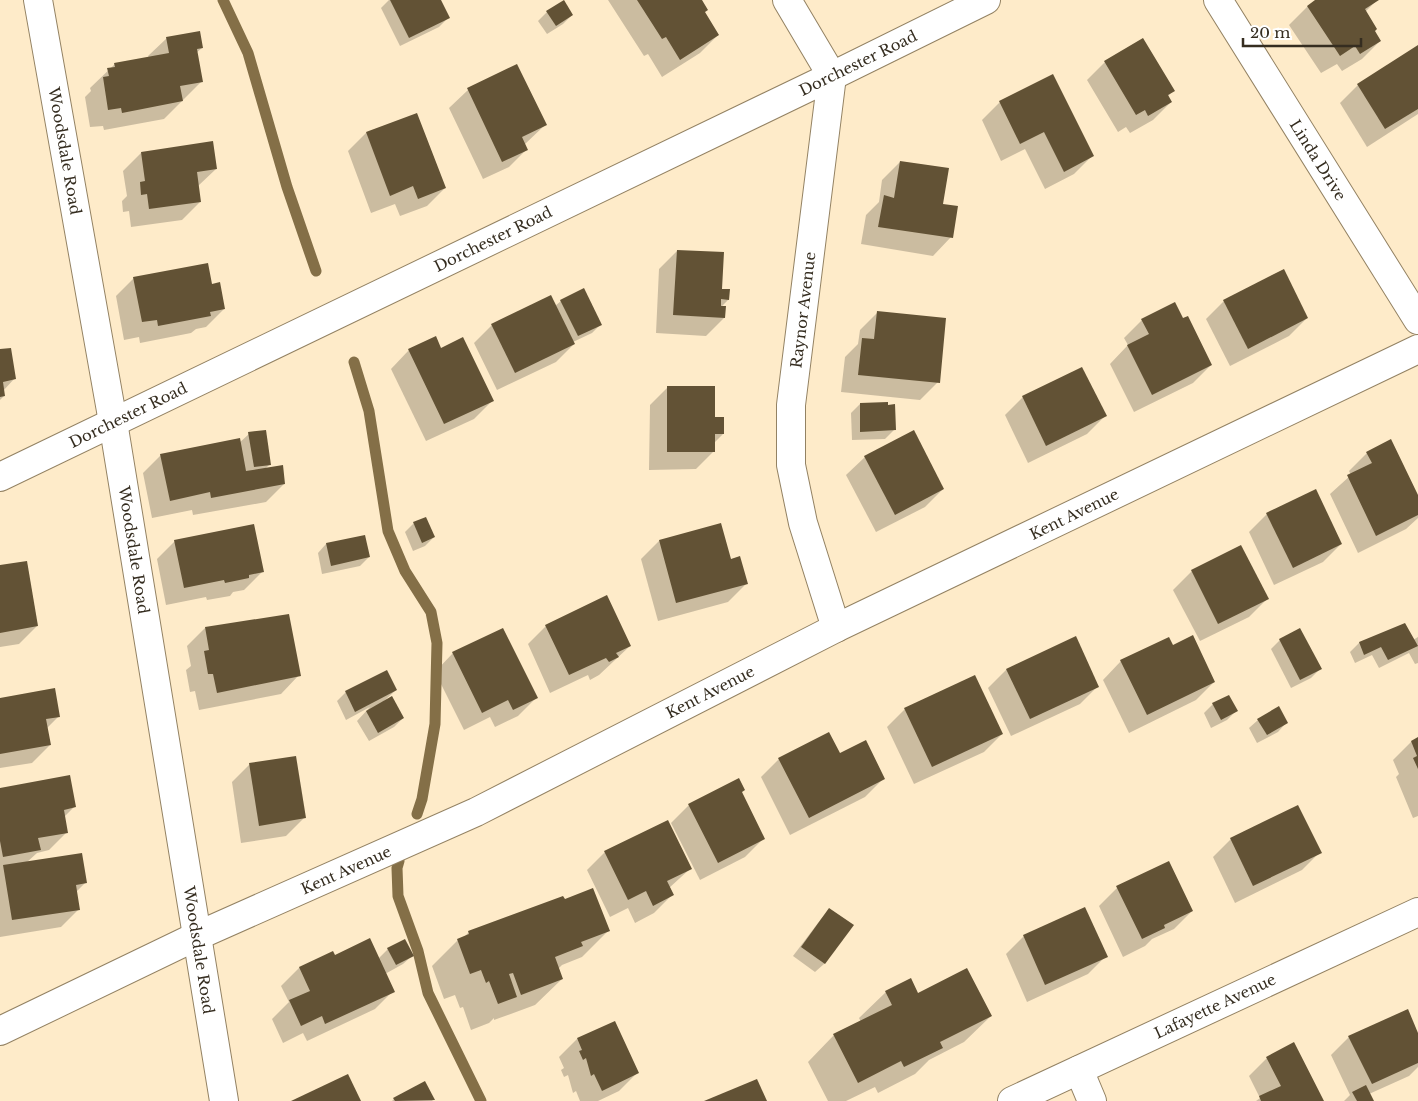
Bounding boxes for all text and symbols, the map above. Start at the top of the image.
scale bar [1243,15,1360,47]
text: 20 m [1250,23,1290,42]
street label: Dorchester Road [796,26,920,100]
street label: Woodsdale Road [44,85,86,216]
street label: Linda Drive [1286,116,1350,204]
street label: Dorchester Road [431,202,555,276]
street label: Raynor Avenue [786,251,820,369]
street label: Dorchester Road [66,378,190,452]
street label: Woodsdale Road [114,484,153,615]
street label: Kent Avenue [1026,484,1122,544]
street label: Kent Avenue [663,662,757,722]
street label: Kent Avenue [298,842,394,898]
street label: Woodsdale Road [179,884,218,1015]
street label: Lafayette Avenue [1151,969,1279,1043]

